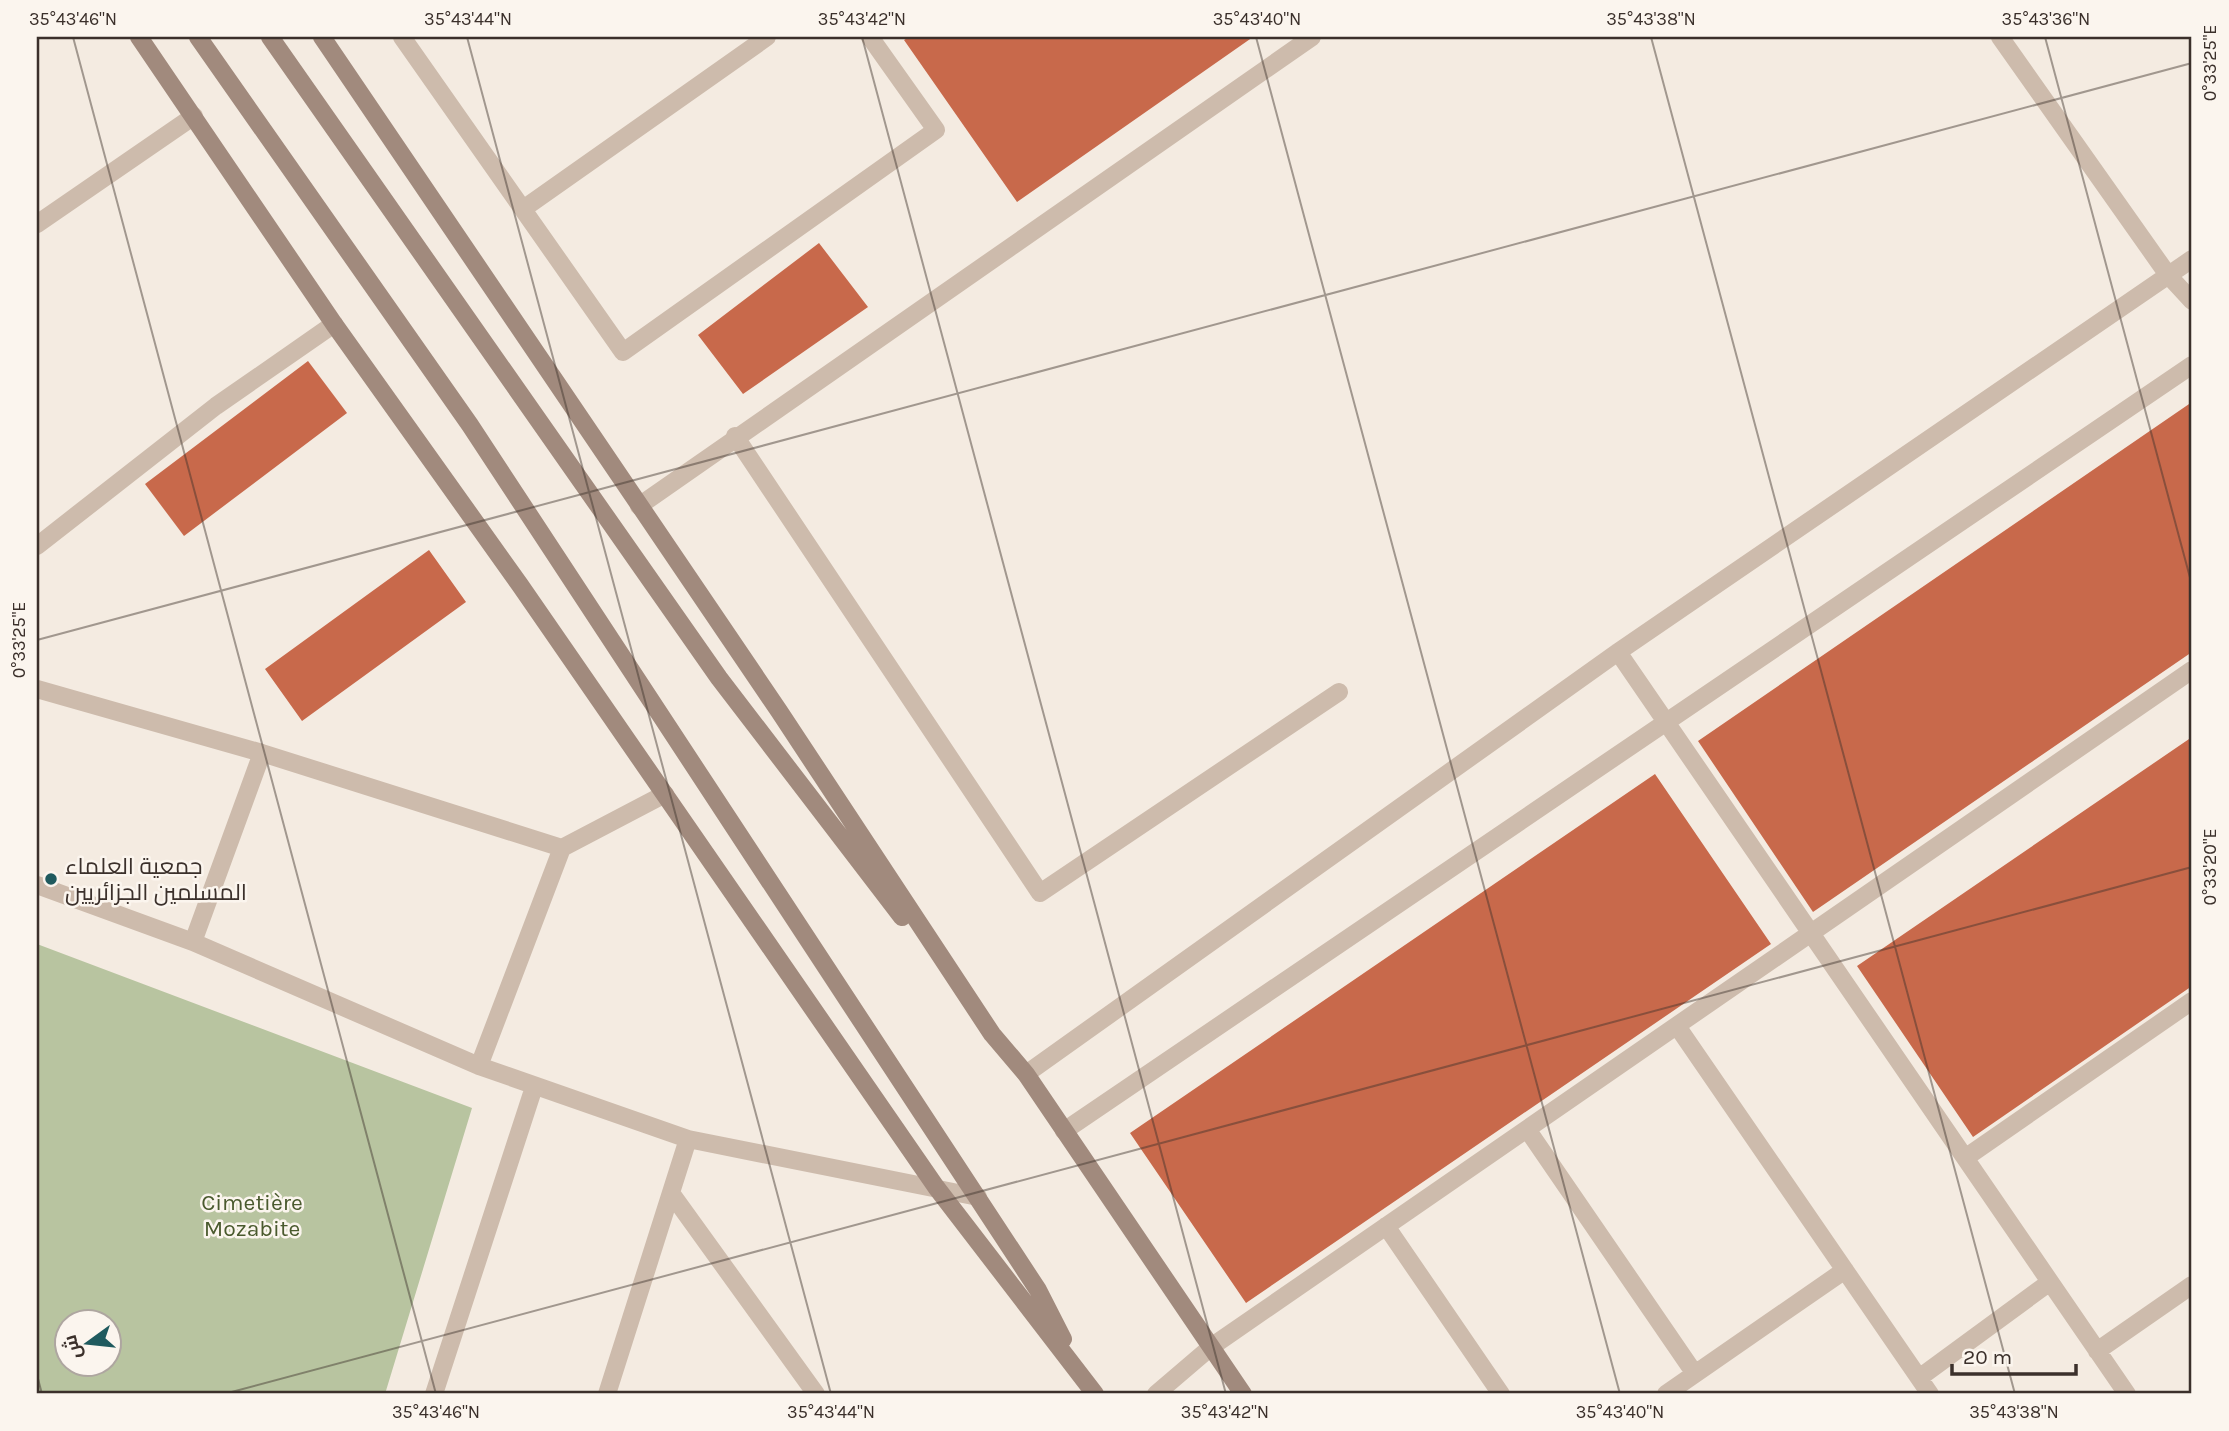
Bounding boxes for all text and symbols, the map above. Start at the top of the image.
text: 35°43'46"N [29,8,117,30]
text: 35°43'44"N [424,8,512,30]
text: 35°43'42"N [818,8,906,30]
text: 35°43'40"N [1213,8,1301,30]
text: 35°43'38"N [1606,8,1696,30]
text: 35°43'36"N [2002,8,2090,30]
text: 0°33'25"E [2199,25,2221,101]
text: 0°33'25"E [8,602,30,678]
text: 0°33'20"E [2199,828,2221,906]
place label: جمعية العلماء المسلمين الجزائريين [65,853,247,906]
marker: جمعية العلماء المسلمين الجزائريين [43,871,59,887]
park label: Cimetière Mozabite [201,1189,303,1242]
north arrow [52,1308,122,1378]
text: ش [59,1333,86,1362]
scale bar [1952,1333,2077,1377]
text: 20 m [1963,1345,2012,1369]
text: 35°43'46"N [392,1401,480,1423]
text: 35°43'44"N [787,1401,875,1423]
text: 35°43'42"N [1181,1401,1269,1423]
text: 35°43'40"N [1576,1401,1664,1423]
text: 35°43'38"N [1969,1401,2059,1423]

